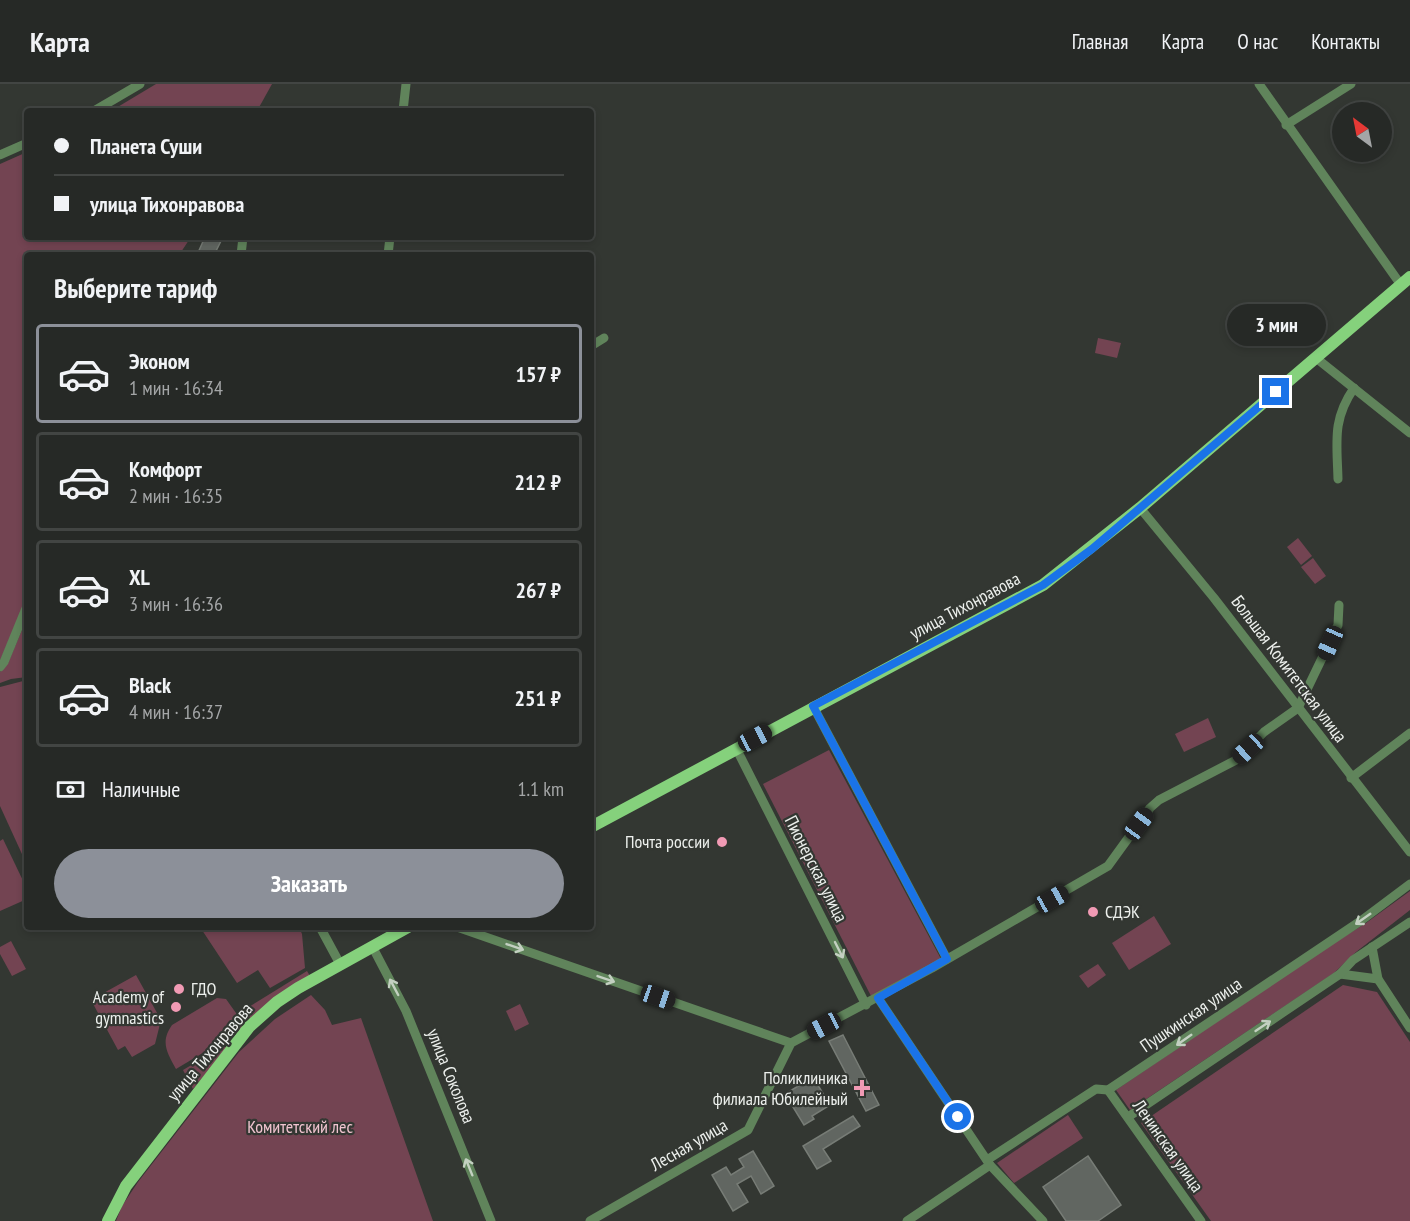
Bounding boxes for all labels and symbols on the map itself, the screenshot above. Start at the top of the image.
north arrow [1332,102,1392,162]
callout: 3 мин [1226,305,1326,347]
route end [1262,378,1289,405]
street label: улица Тихонравова [906,567,1024,644]
street label: Большая Комитетская улица [1227,591,1352,747]
car [1314,623,1346,663]
car [735,722,775,754]
car [1229,730,1267,768]
car [1121,804,1157,844]
street label: Пионерская улица [780,812,853,926]
place label: Почта россии [625,830,710,853]
marker: Почта россии [715,835,729,849]
car [1032,882,1072,916]
place label: СДЭК [1105,900,1140,923]
marker: СДЭК [1086,905,1100,919]
one-way arrow [1355,913,1372,925]
one-way arrow [833,941,845,959]
one-way arrow [505,943,524,954]
street label: Пушкинская улица [1135,972,1246,1057]
one-way arrow [596,974,615,985]
place label: ГДО [191,977,216,1000]
one-way arrow [388,979,400,996]
marker: ГДО [172,982,186,996]
car [638,983,678,1011]
place label: Academy of gymnastics [93,985,165,1029]
street label: улица Тихонравова [162,998,258,1106]
marker: Academy of gymnastics [169,1000,183,1014]
car [804,1010,844,1042]
one-way arrow [1254,1020,1271,1032]
street label: улица Соколова [422,1025,481,1127]
one-way arrow [1177,1034,1193,1046]
place label: Поликлиника филиала Юбилейный [713,1066,848,1110]
marker: Поликлиника филиала Юбилейный [853,1079,871,1097]
street label: Ленинская улица [1127,1094,1209,1197]
route start [944,1103,971,1130]
street label: Лесная улица [645,1113,731,1176]
park label: Комитетский лес [247,1115,353,1138]
one-way arrow [463,1158,474,1176]

